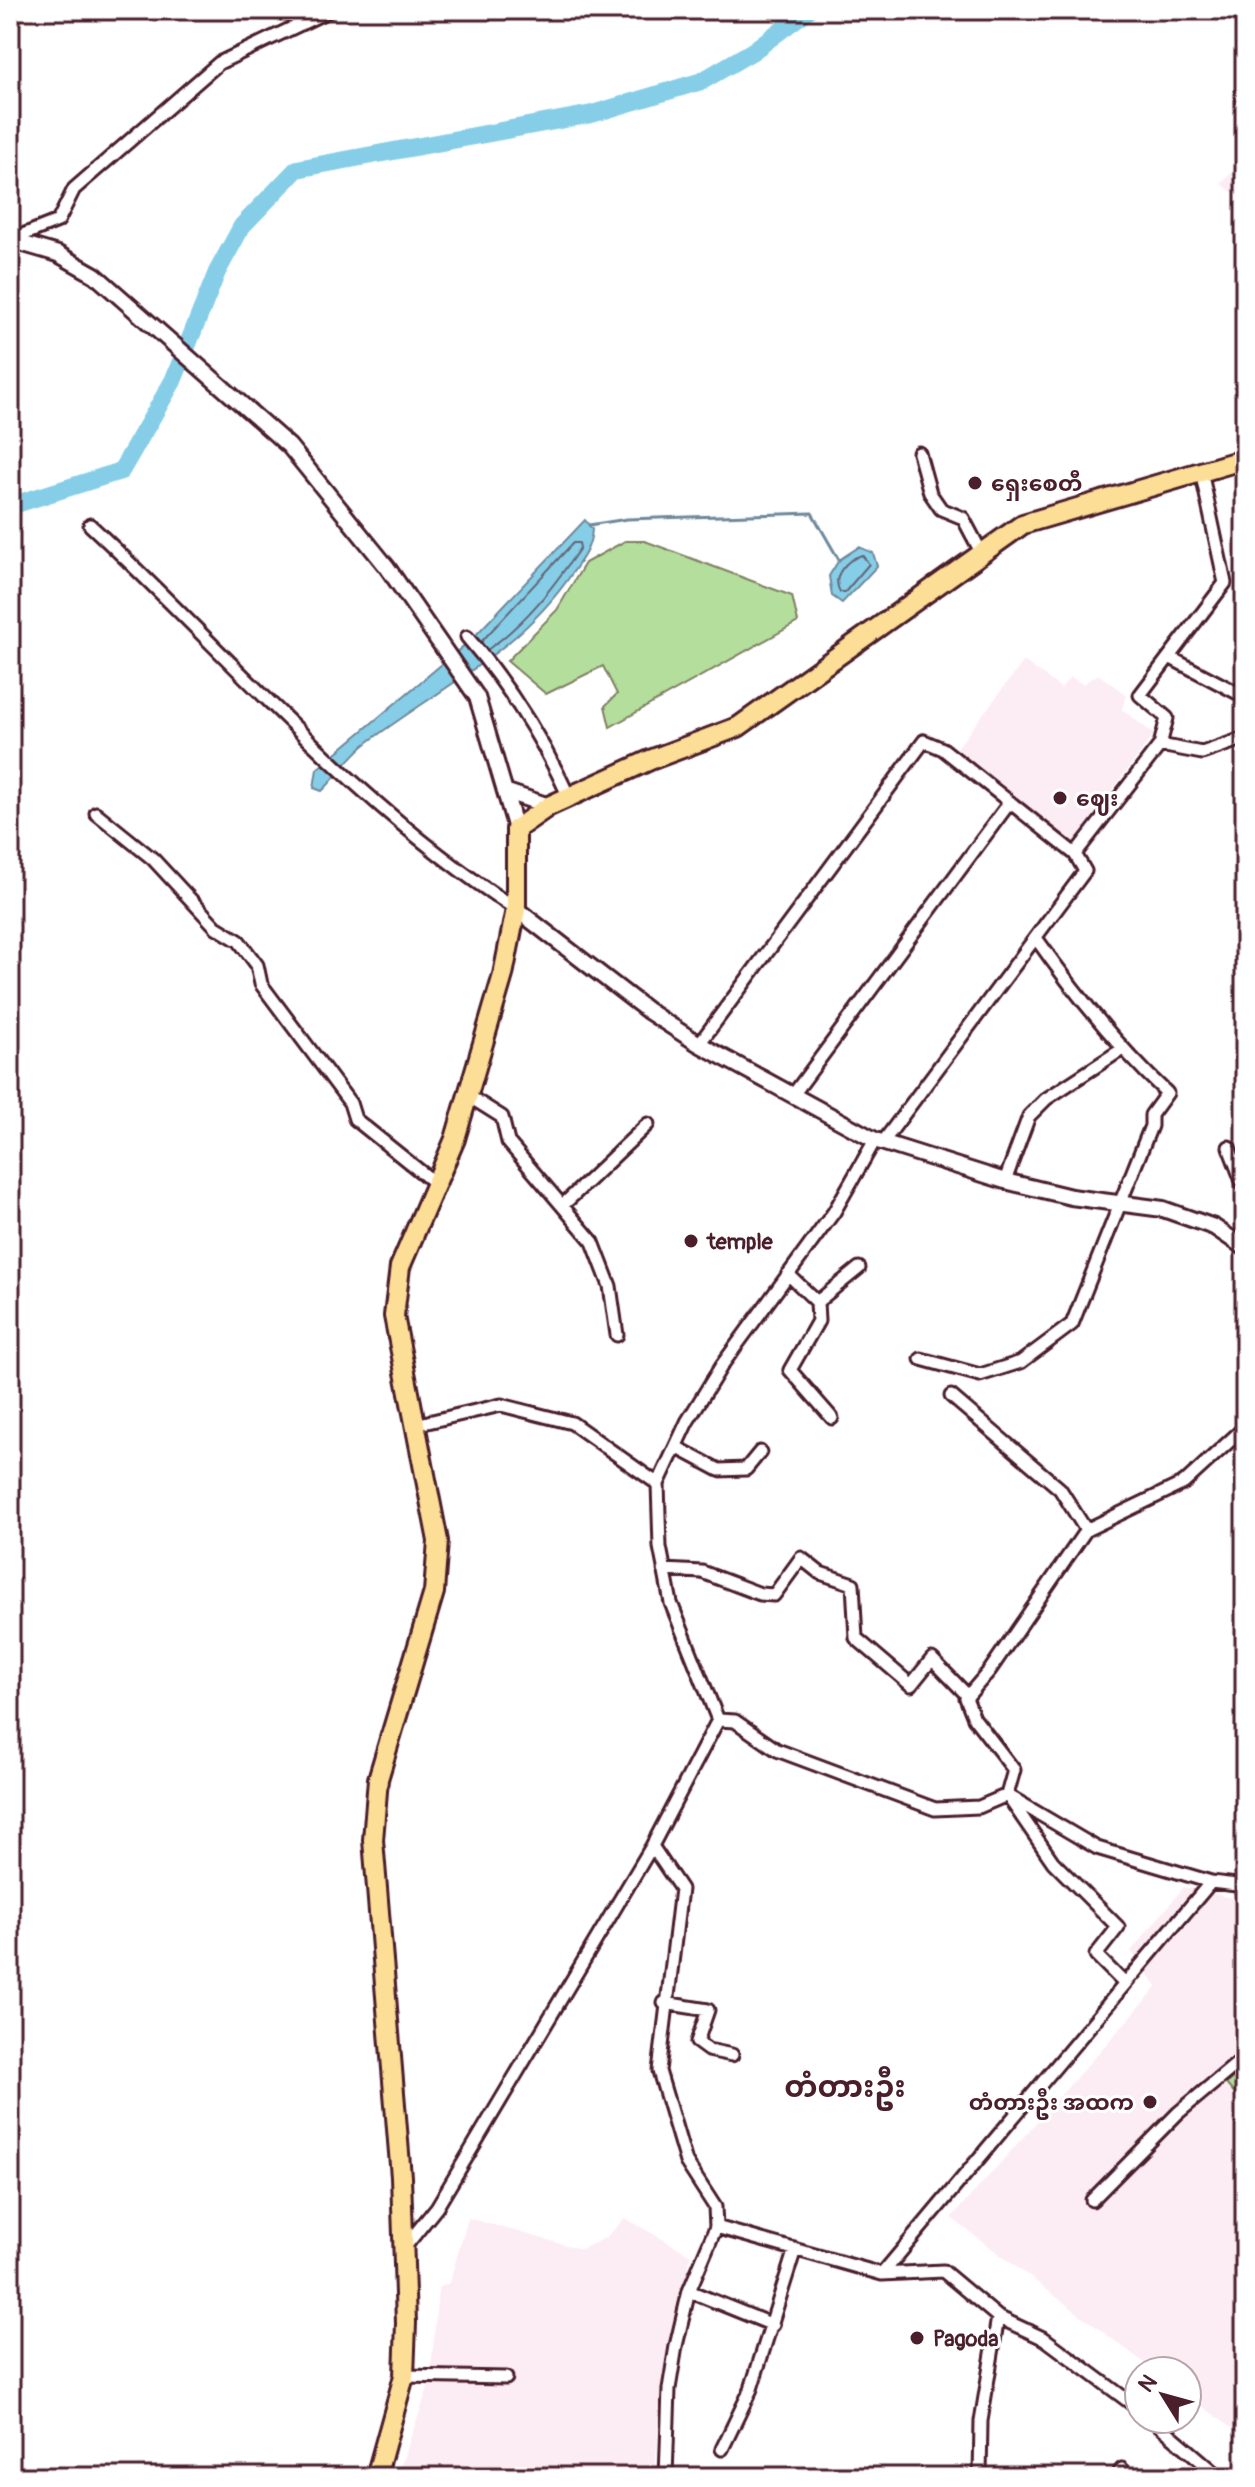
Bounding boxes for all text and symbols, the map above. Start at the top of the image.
place label: ရှေးစေတီ [991,470,1082,501]
marker: ရှေးစေတီ [966,474,984,492]
place label: ဈေး [1076,785,1118,816]
marker: ဈေး [1051,789,1069,807]
place label: temple [706,1228,774,1256]
marker: temple [682,1232,700,1250]
district label: တံတားဦး [784,2066,906,2111]
place label: တံတားဦး အထက [969,2088,1134,2120]
marker: တံတားဦး အထက [1141,2093,1159,2111]
place label: Pagoda [933,2325,998,2353]
marker: Pagoda [908,2329,926,2347]
north arrow [1123,2355,1203,2435]
text: N [1132,2369,1164,2398]

